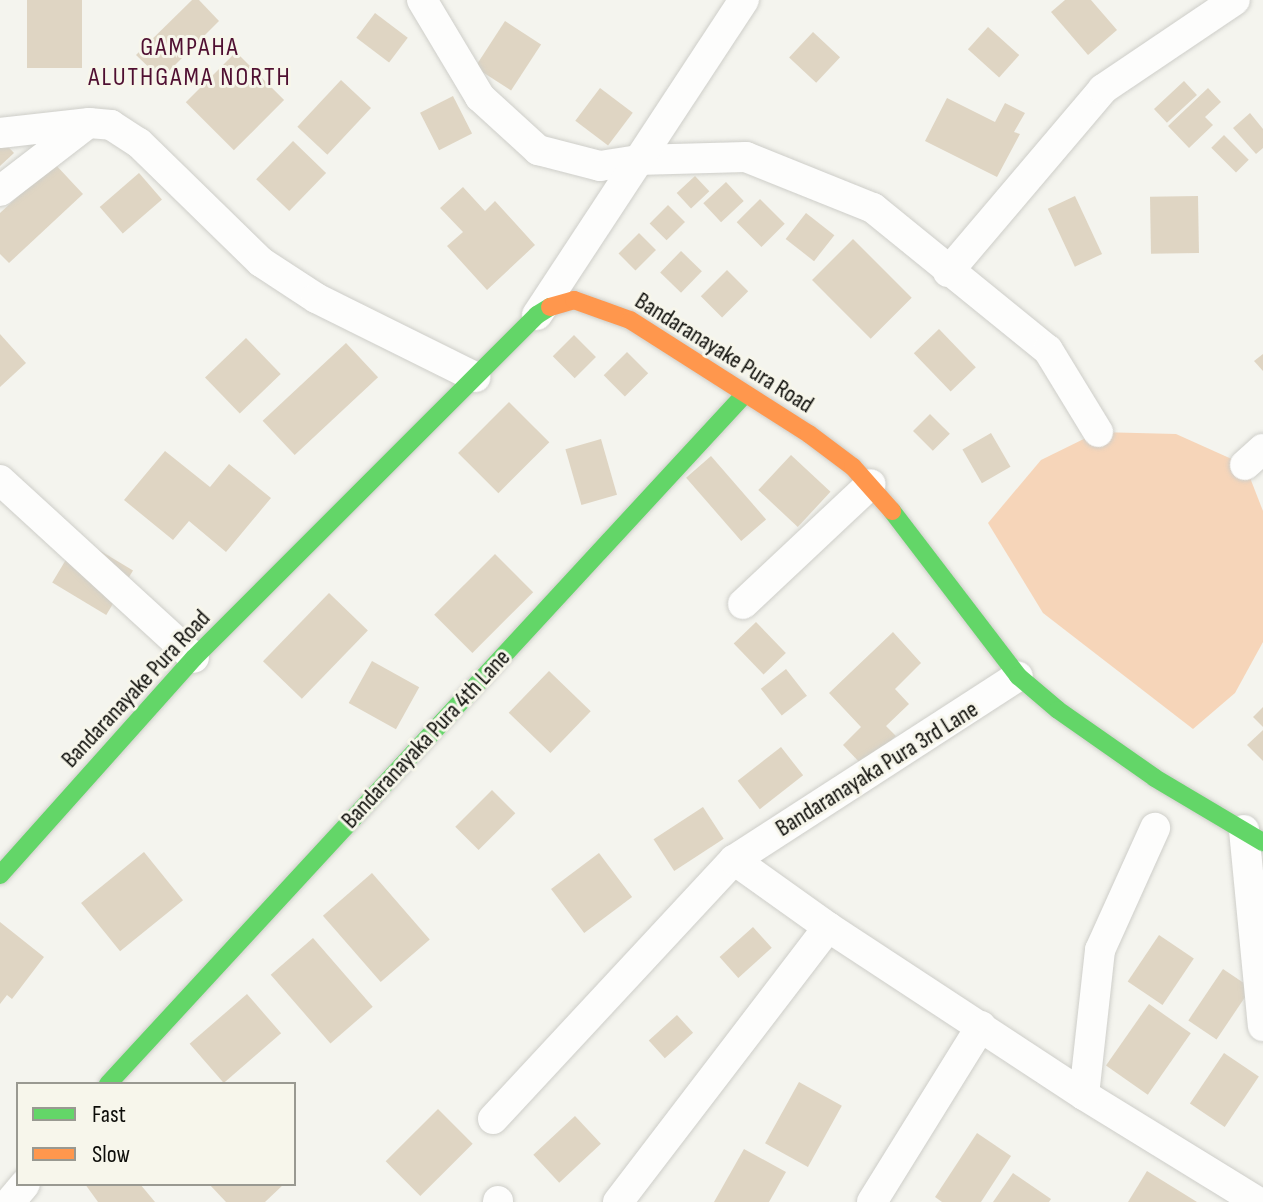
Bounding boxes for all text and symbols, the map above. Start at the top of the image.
district label: GAMPAHA ALUTHGAMA NORTH [88,32,292,94]
street label: Bandaranayake Pura Road [630,287,818,419]
street label: Bandaranayake Pura Road [56,604,216,774]
street label: Bandaranayaka Pura 4th Lane [336,644,516,834]
street label: Bandaranayaka Pura 3rd Lane [771,695,983,843]
legend [16,1082,296,1186]
text: Fast [92,1100,126,1129]
text: Slow [92,1140,130,1169]

